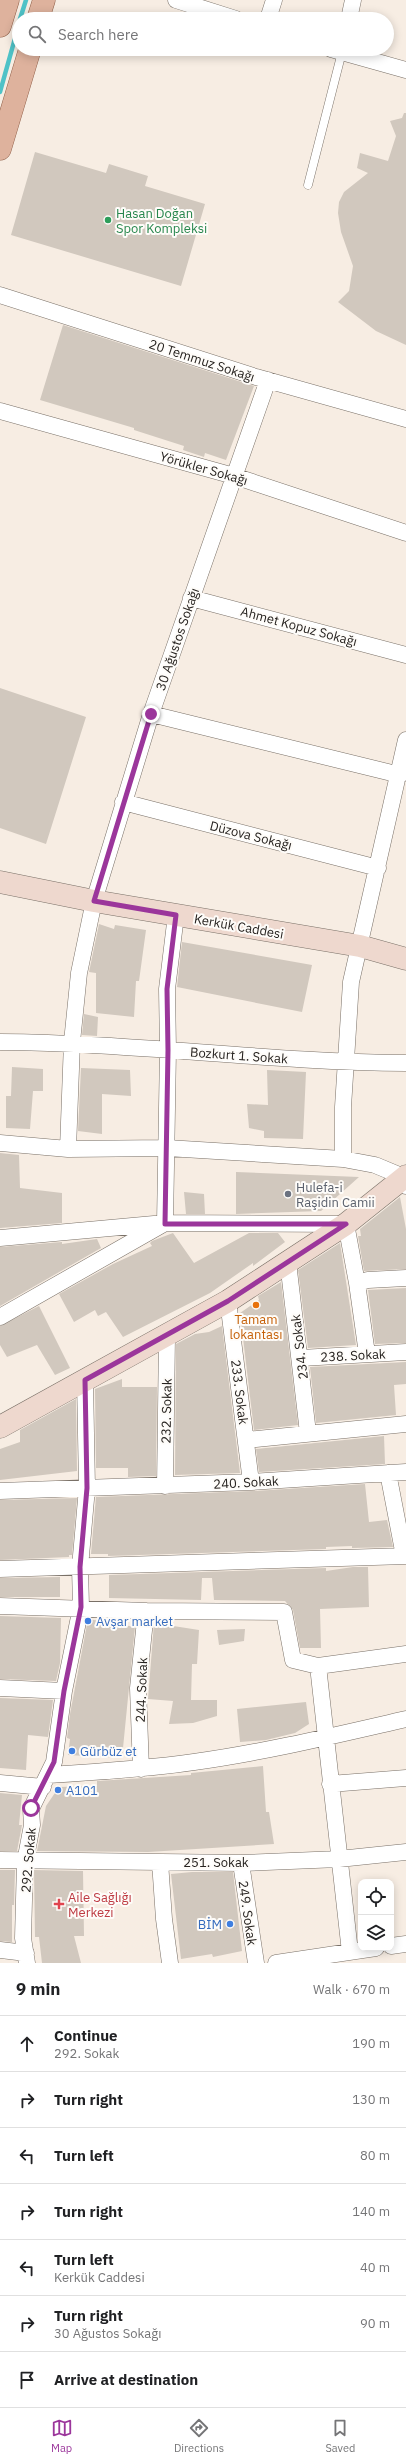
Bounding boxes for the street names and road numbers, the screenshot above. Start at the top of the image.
street label: 20 Temmuz Sokağı [147,335,257,386]
street label: Yörükler Sokağı [158,448,250,489]
street label: 30 Ağustos Sokağı [152,586,203,693]
street label: Ahmet Kopuz Sokağı [239,603,359,650]
street label: Düzova Sokağı [208,817,294,854]
street label: Kerkük Caddesi [193,910,285,943]
street label: Bozkurt 1. Sokak [189,1044,289,1067]
street label: 234. Sokak [287,1313,312,1380]
street label: 238. Sokak [320,1345,386,1366]
street label: 233. Sokak [227,1359,252,1426]
street label: 232. Sokak [157,1378,176,1444]
street label: 240. Sokak [213,1472,279,1493]
street label: 244. Sokak [132,1657,151,1723]
street label: 292. Sokak [17,1827,40,1893]
street label: 251. Sokak [183,1854,249,1871]
street label: 249. Sokak [235,1879,260,1947]

